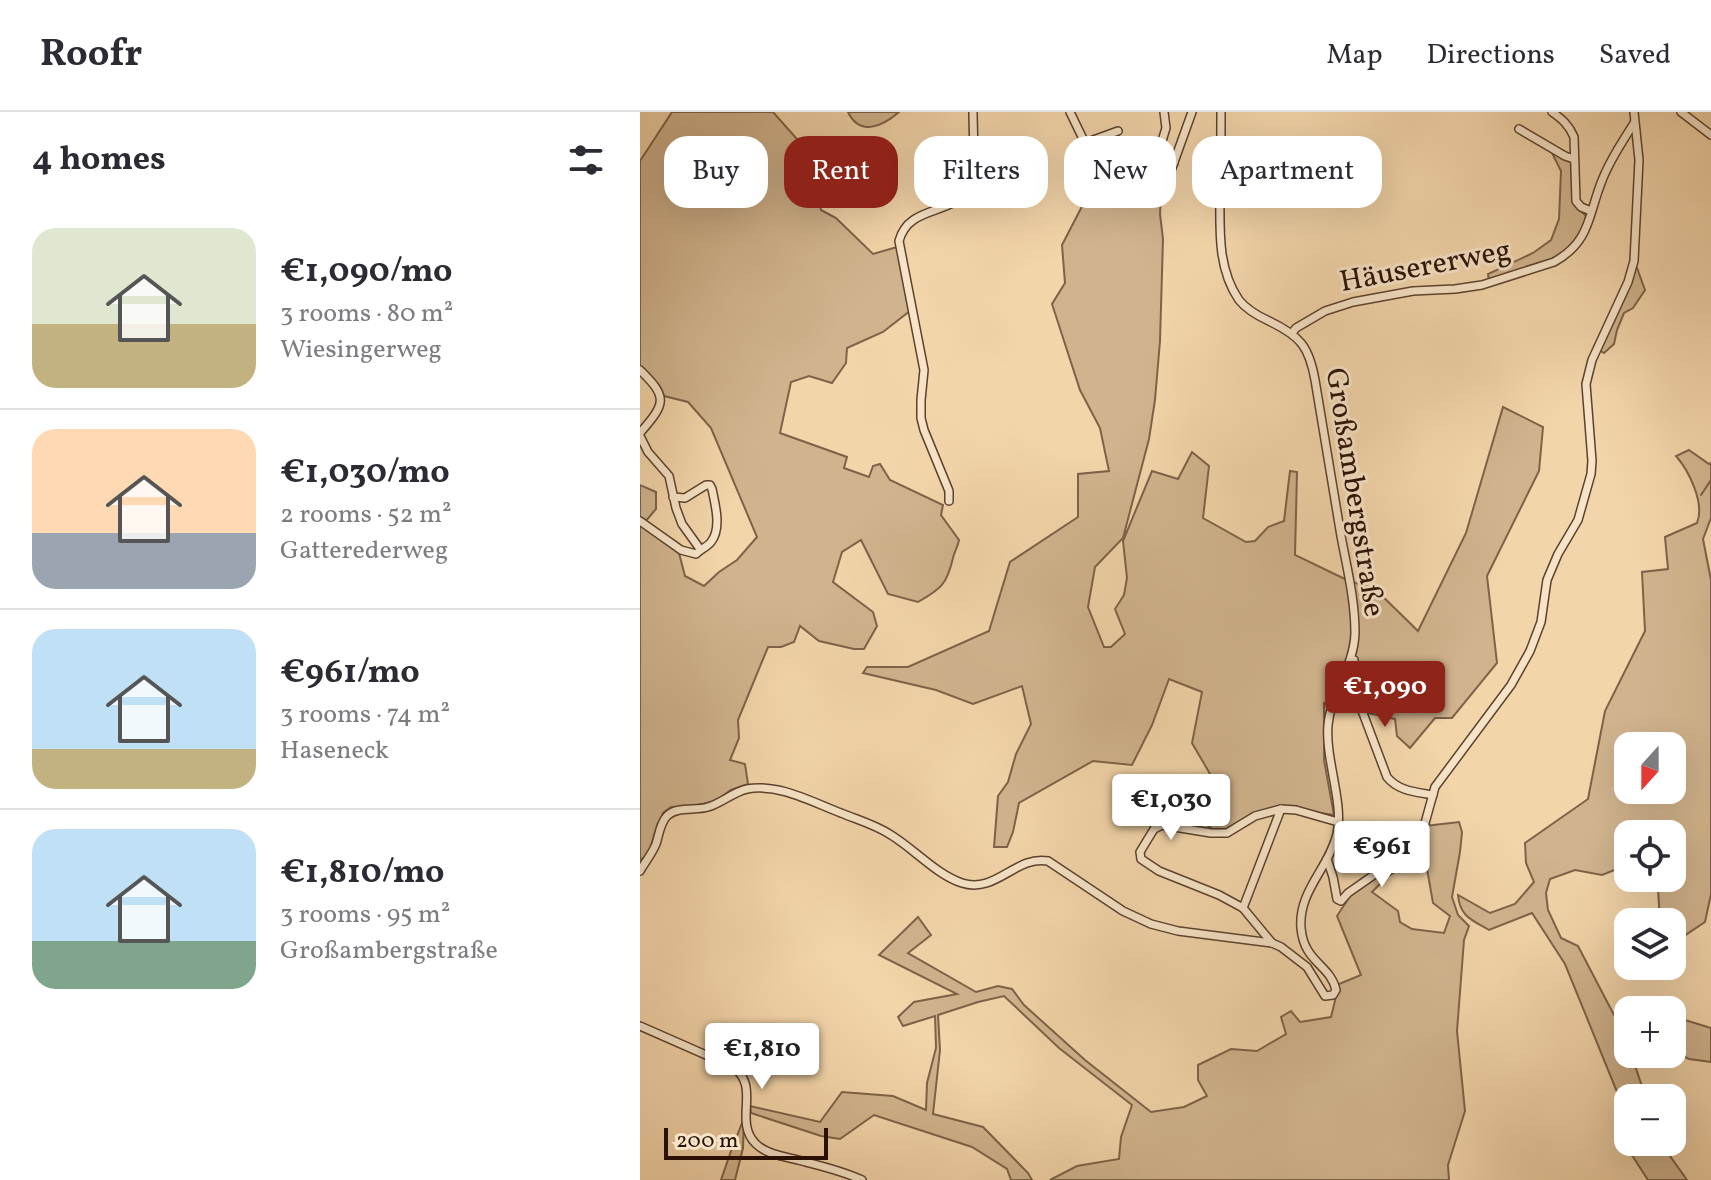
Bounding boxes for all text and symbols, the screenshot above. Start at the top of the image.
text: Roofr [40,29,142,82]
text: Map [1327,36,1383,75]
text: Directions [1427,36,1555,75]
text: Saved [1599,36,1671,75]
chip: Buy [664,136,768,208]
chip: Rent [784,136,898,208]
chip: Filters [914,136,1048,208]
chip: New [1064,136,1176,208]
chip: Apartment [1192,136,1382,208]
text: 4 homes [32,137,166,184]
icon: filters [564,138,608,182]
street label: Häusererweg [1336,230,1514,304]
text: €1,090/mo [280,249,453,296]
icon: home [96,260,192,356]
text: 3 rooms · 80 m² [280,296,453,332]
text: Wiesingerweg [280,332,442,368]
street label: Großambergstraße [1314,365,1394,620]
text: €1,030/mo [280,450,450,497]
icon: home [96,461,192,557]
text: 2 rooms · 52 m² [280,497,452,533]
text: Gatterederweg [280,533,448,569]
text: €961/mo [280,650,420,697]
icon: home [96,661,192,757]
pin: €1,090 [1320,661,1450,729]
text: €1,090 [1343,669,1427,705]
text: 3 rooms · 74 m² [280,697,450,733]
north arrow [1614,732,1686,804]
map controls [1614,732,1686,1156]
text: Haseneck [280,733,389,769]
pin: €1,030 [1106,774,1236,842]
text: €1,030 [1130,782,1212,818]
button: locate [1614,820,1686,892]
pin: €961 [1335,821,1429,889]
text: €961 [1353,829,1411,865]
text: €1,810/mo [280,850,445,897]
icon: home [96,861,192,957]
text: 3 rooms · 95 m² [280,897,450,933]
button: layers [1614,908,1686,980]
text: Großambergstraße [280,933,498,969]
button: + [1614,996,1686,1068]
pin: €1,810 [697,1023,827,1091]
text: €1,810 [723,1031,801,1067]
button: − [1614,1084,1686,1156]
scale bar [664,1124,828,1160]
text: 200 m [676,1126,738,1157]

